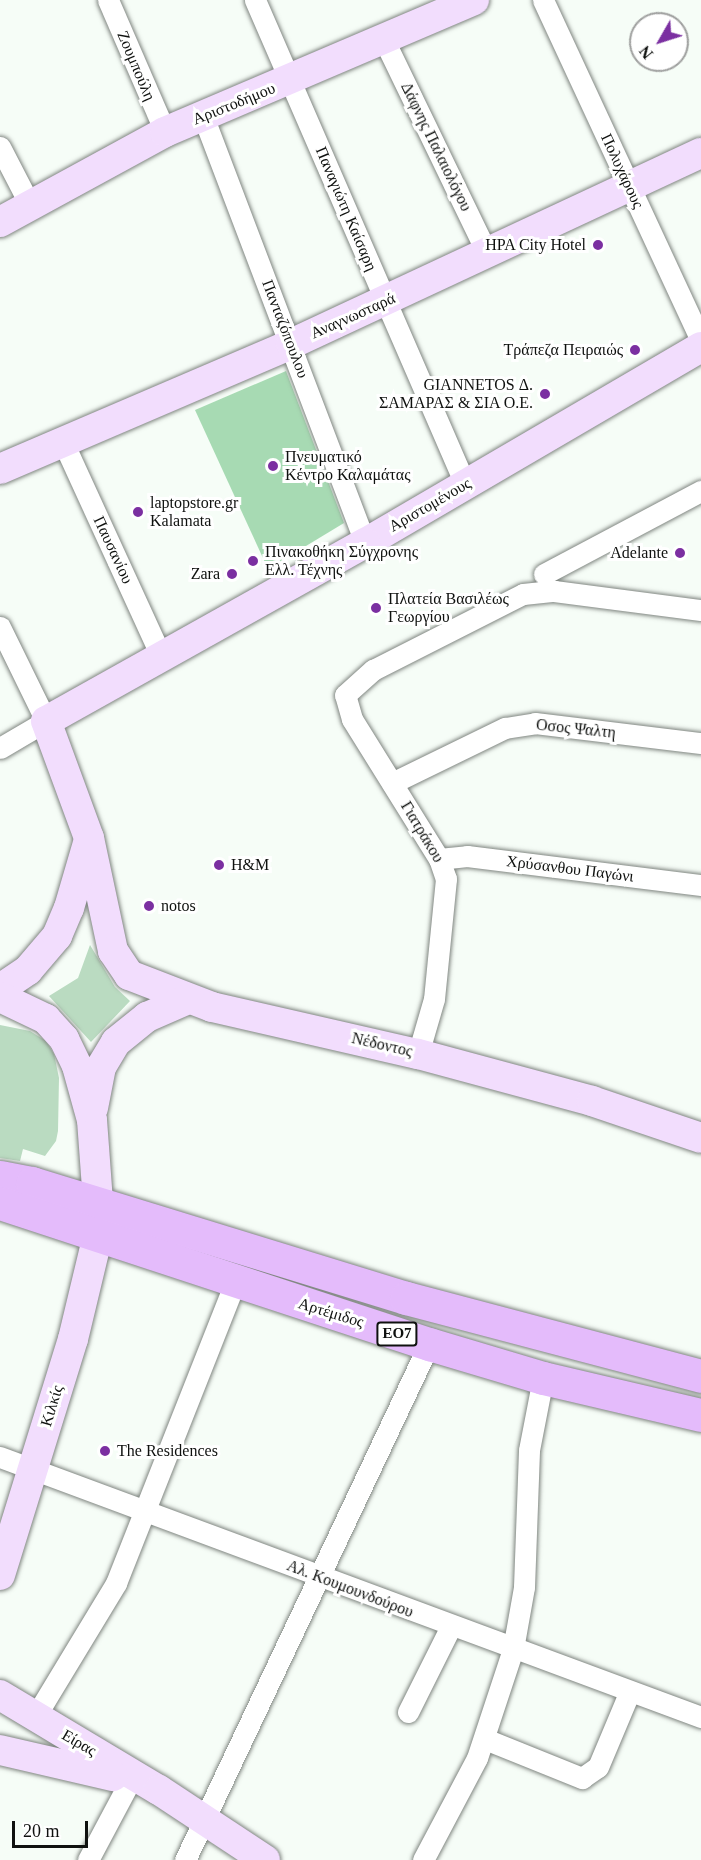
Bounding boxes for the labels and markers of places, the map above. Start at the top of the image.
place label: HPA City Hotel [484,235,586,255]
marker: HPA City Hotel [591,238,605,252]
place label: Τράπεζα Πειραιώς [504,340,623,360]
marker: Τράπεζα Πειραιώς [628,343,642,357]
place label: GIANNETOS Δ. ΣΑΜΑΡΑΣ & ΣΙΑ Ο.Ε. [378,375,533,413]
marker: GIANNETOS Δ. ΣΑΜΑΡΑΣ & ΣΙΑ Ο.Ε. [538,387,552,401]
place label: Πνευματικό Κέντρο Καλαμάτας [285,447,411,485]
marker: Πνευματικό Κέντρο Καλαμάτας [266,459,280,473]
place label: laptopstore.gr Kalamata [150,493,238,531]
marker: laptopstore.gr Kalamata [131,505,145,519]
place label: Πινακοθήκη Σύγχρονης Ελλ. Τέχνης [265,542,418,580]
place label: Adelante [610,543,668,563]
marker: Adelante [673,546,687,560]
marker: Πινακοθήκη Σύγχρονης Ελλ. Τέχνης [246,554,260,568]
place label: Zara [191,564,220,584]
marker: Zara [225,567,239,581]
place label: Πλατεία Βασιλέως Γεωργίου [388,589,509,627]
marker: Πλατεία Βασιλέως Γεωργίου [369,601,383,615]
place label: H&M [231,855,269,875]
marker: H&M [212,858,226,872]
place label: notos [161,896,196,916]
marker: notos [142,899,156,913]
place label: The Residences [117,1441,218,1461]
marker: The Residences [98,1444,112,1458]

